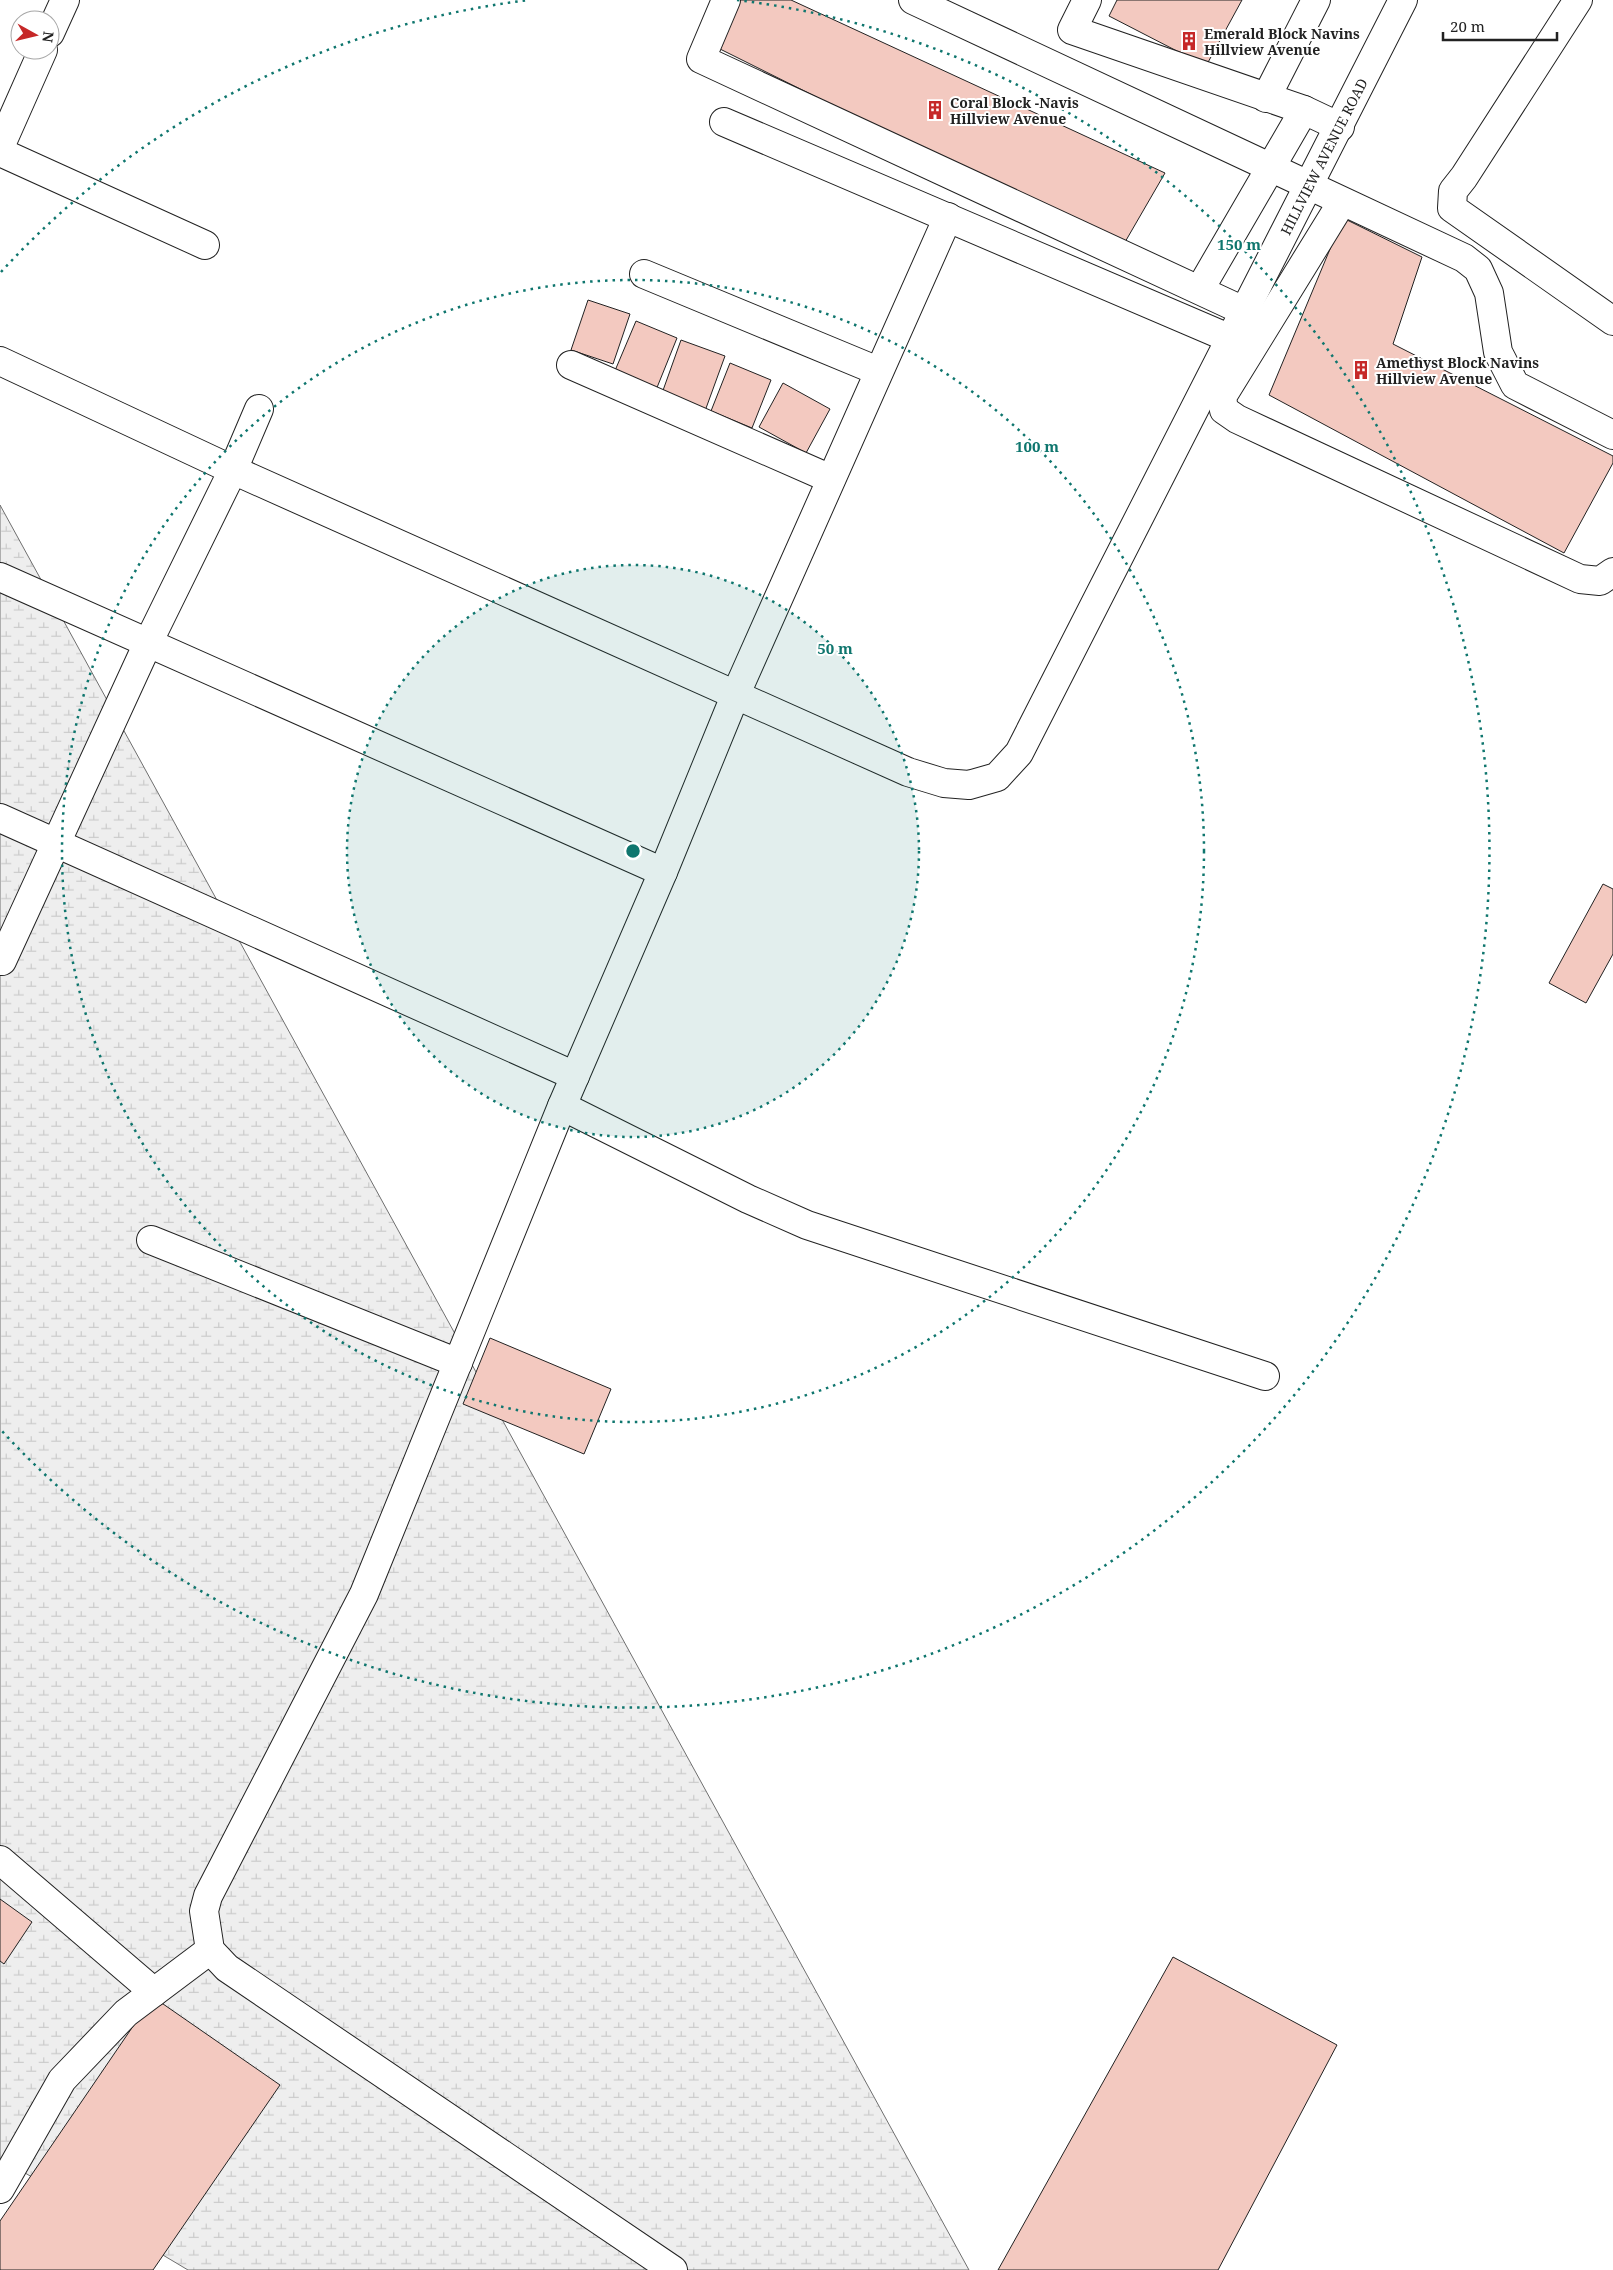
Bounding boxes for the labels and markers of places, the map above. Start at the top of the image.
place label: Emerald Block Navins Hillview Avenue [1204,24,1360,59]
building icon: Emerald Block Navins Hillview Avenue [1178,30,1200,52]
place label: Coral Block -Navis Hillview Avenue [950,93,1079,128]
building icon: Coral Block -Navis Hillview Avenue [924,99,946,121]
place label: Amethyst Block Navins Hillview Avenue [1376,353,1539,388]
building icon: Amethyst Block Navins Hillview Avenue [1350,359,1372,381]
centre of rings [624,842,642,860]

